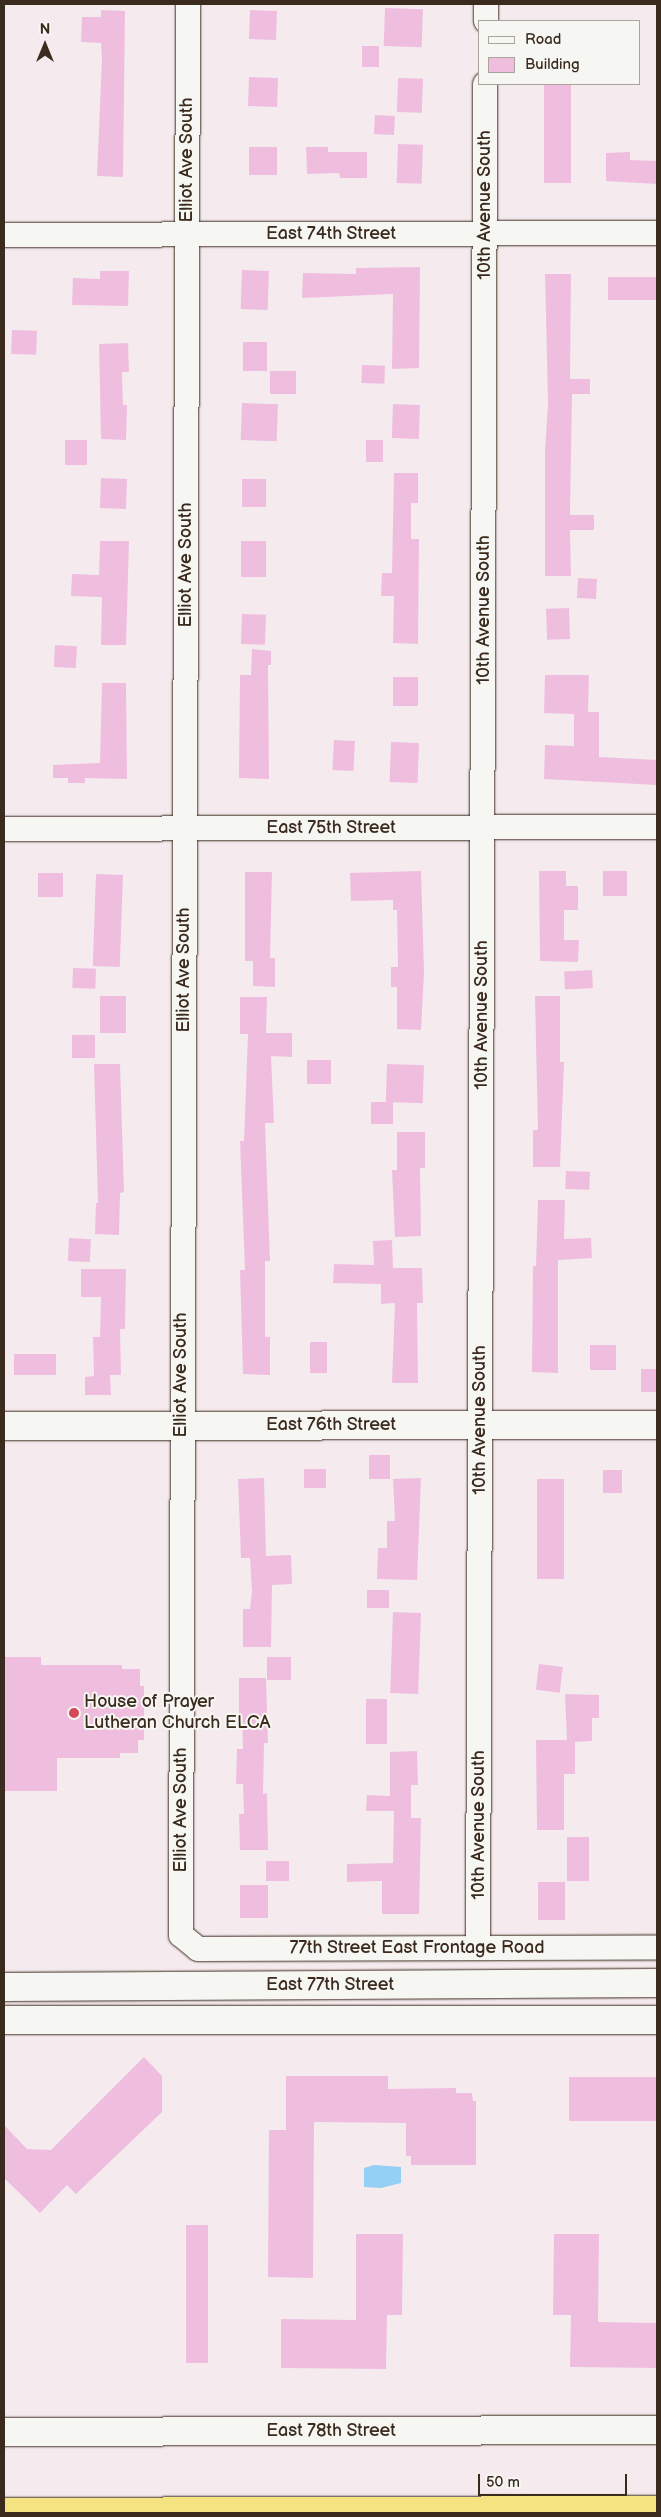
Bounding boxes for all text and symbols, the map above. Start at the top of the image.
north arrow [20,20,70,70]
legend [478,20,641,85]
text: N [40,21,50,38]
text: Road [525,30,561,49]
text: Building [525,55,580,74]
street label: Elliot Ave South [176,97,198,223]
street label: 10th Avenue South [474,130,496,280]
street label: East 74th Street [266,223,396,245]
street label: Elliot Ave South [175,502,197,628]
street label: 10th Avenue South [473,535,495,685]
street label: East 75th Street [266,817,396,839]
street label: Elliot Ave South [173,907,195,1033]
street label: 10th Avenue South [471,940,493,1090]
street label: Elliot Ave South [170,1312,192,1438]
street label: 10th Avenue South [469,1345,491,1495]
street label: East 76th Street [266,1414,396,1436]
place label: House of Prayer Lutheran Church ELCA [84,1692,271,1735]
marker: House of Prayer Lutheran Church ELCA [68,1707,80,1719]
street label: Elliot Ave South [170,1747,192,1873]
street label: 10th Avenue South [468,1750,490,1900]
street label: 77th Street East Frontage Road [289,1937,545,1959]
street label: East 77th Street [266,1974,394,1996]
street label: East 78th Street [266,2420,396,2442]
scale bar [481,2464,630,2496]
text: 50 m [486,2473,520,2492]

